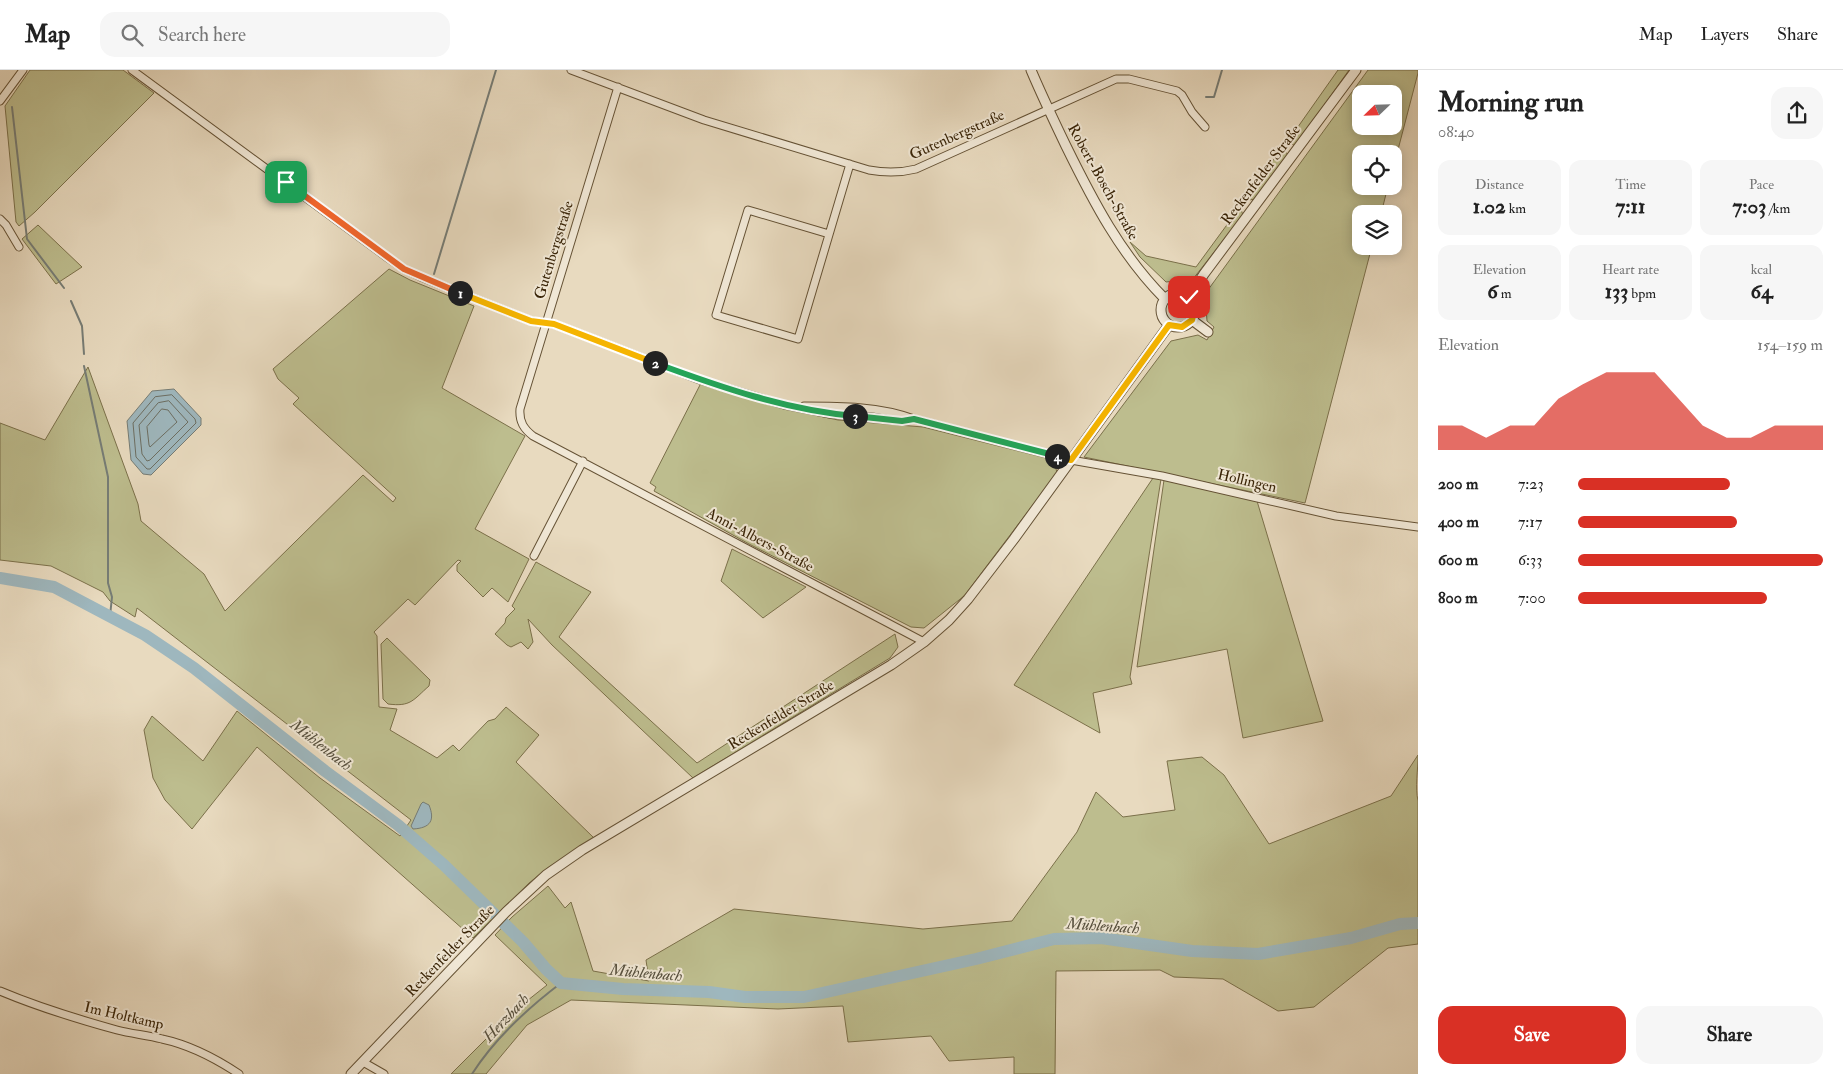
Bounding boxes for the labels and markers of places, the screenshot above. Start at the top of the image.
pin [265,161,307,203]
pin [1168,276,1210,318]
pin: 1 [448,280,472,306]
pin: 2 [642,350,668,376]
pin: 3 [842,404,868,428]
pin: 4 [1044,444,1070,468]

